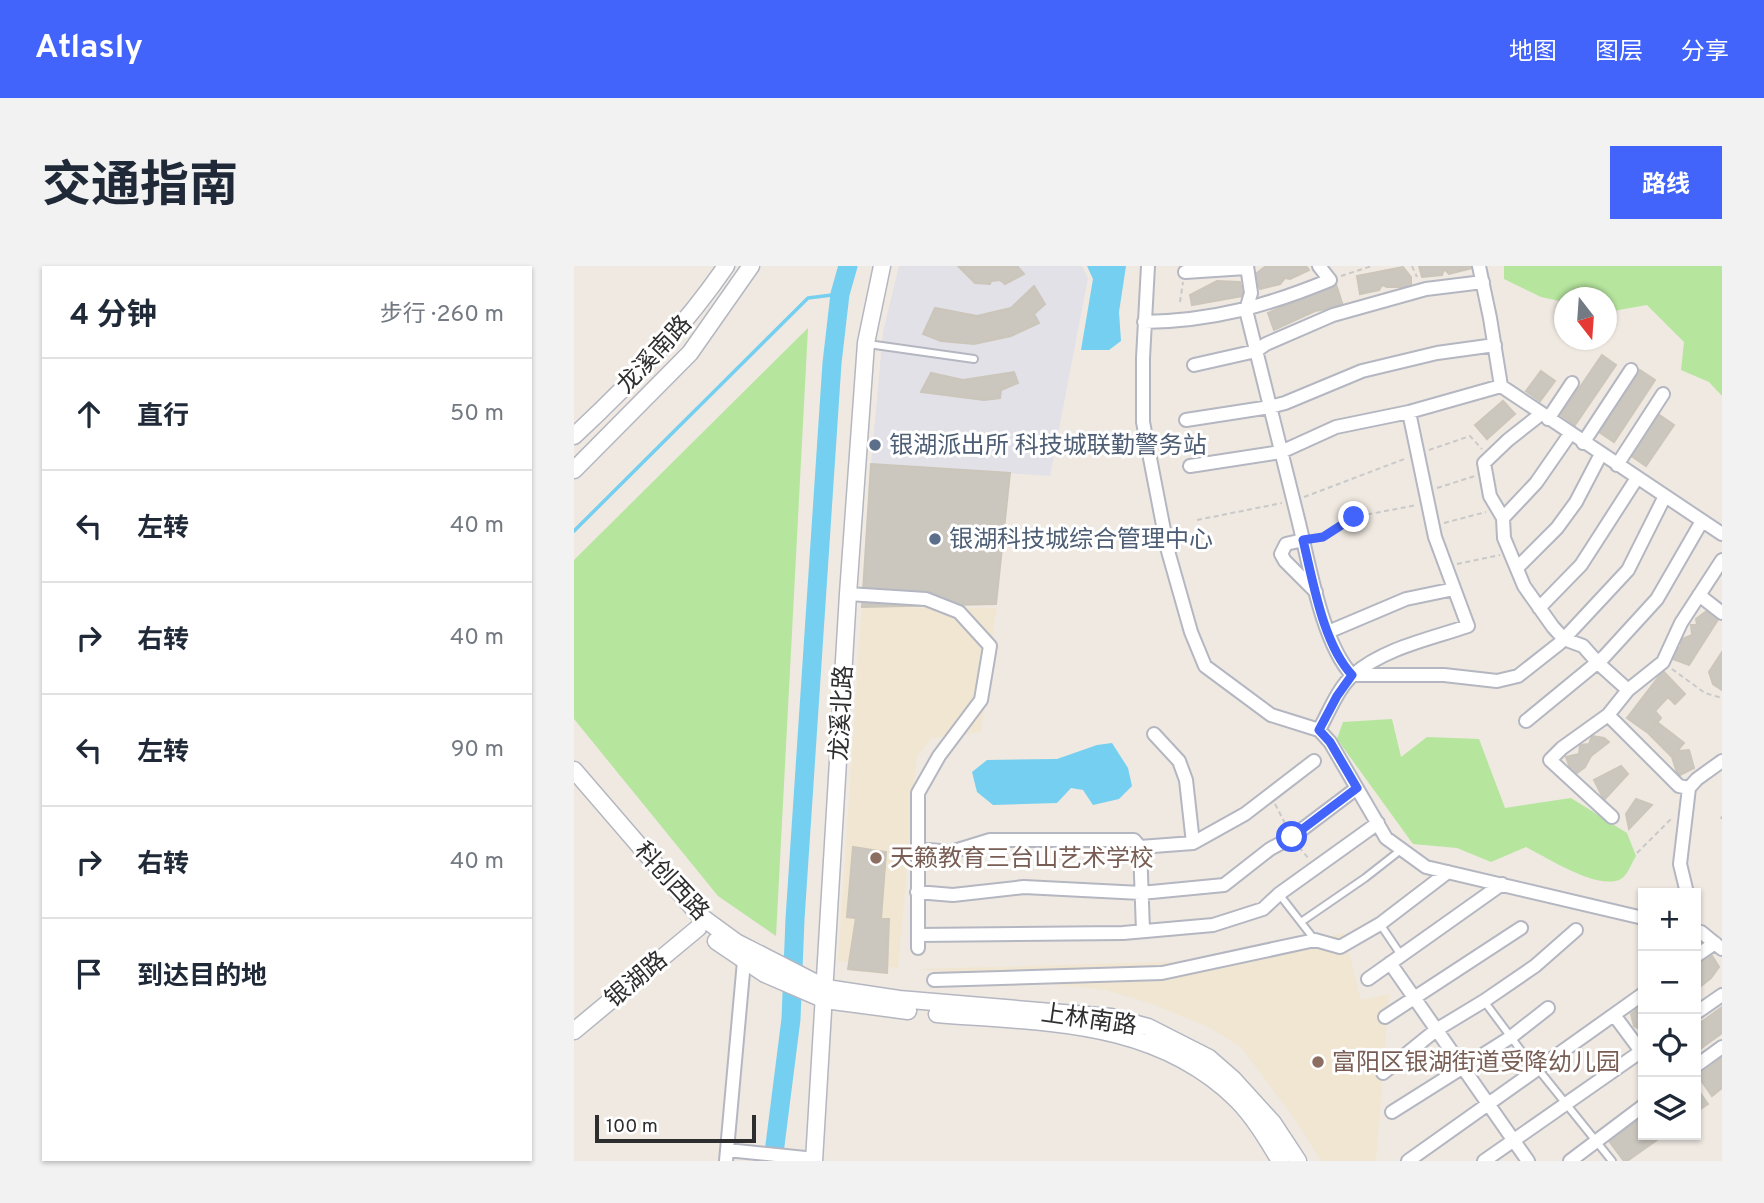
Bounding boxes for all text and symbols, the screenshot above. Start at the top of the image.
text: Atlasly [35,28,143,70]
text: 地图 [1509,38,1557,68]
text: 图层 [1595,38,1643,68]
text: 分享 [1681,38,1729,68]
button: 路线 [1610,146,1722,219]
text: 交通指南 [42,158,238,220]
north arrow [1554,287,1617,350]
text: 4 分钟 [70,298,157,335]
text: 步行 · 260 m [380,301,504,330]
street label: 龙溪南路 [612,310,699,401]
icon: ahead [70,395,108,433]
text: 50 m [450,400,504,429]
text: 直行 [137,401,189,434]
place label: 银湖派出所 科技城联勤警务站 [889,432,1207,462]
marker: 银湖派出所 科技城联勤警务站 [867,437,883,453]
route end [1338,501,1369,532]
icon: left [70,507,108,545]
text: 40 m [450,512,504,541]
text: 左转 [137,513,189,546]
place label: 银湖科技城综合管理中心 [949,526,1213,556]
marker: 银湖科技城综合管理中心 [927,531,943,547]
icon: right [70,619,108,657]
text: 40 m [450,624,504,653]
text: 右转 [137,625,189,658]
street label: 龙溪北路 [826,664,860,762]
icon: left [70,731,108,769]
text: 90 m [451,736,504,765]
text: 左转 [137,737,189,770]
route start [1276,821,1307,852]
street label: 科创西路 [627,837,714,928]
icon: right [70,843,108,881]
place label: 天籁教育三台山艺术学校 [890,845,1154,875]
text: 40 m [450,848,504,877]
text: 右转 [137,849,189,882]
marker: 天籁教育三台山艺术学校 [868,850,884,866]
map controls [1638,888,1701,1140]
button: + [1638,888,1701,951]
street label: 银湖路 [600,946,675,1015]
button: − [1638,951,1701,1014]
icon: arrive [70,955,108,993]
text: 到达目的地 [137,961,267,994]
street label: 上林南路 [1039,999,1138,1043]
button: locate [1638,1014,1701,1077]
place label: 富阳区银湖街道受降幼儿园 [1332,1049,1620,1079]
marker: 富阳区银湖街道受降幼儿园 [1310,1054,1326,1070]
button: layers [1638,1077,1701,1140]
scale bar [595,1112,756,1144]
text: 100 m [606,1115,658,1139]

